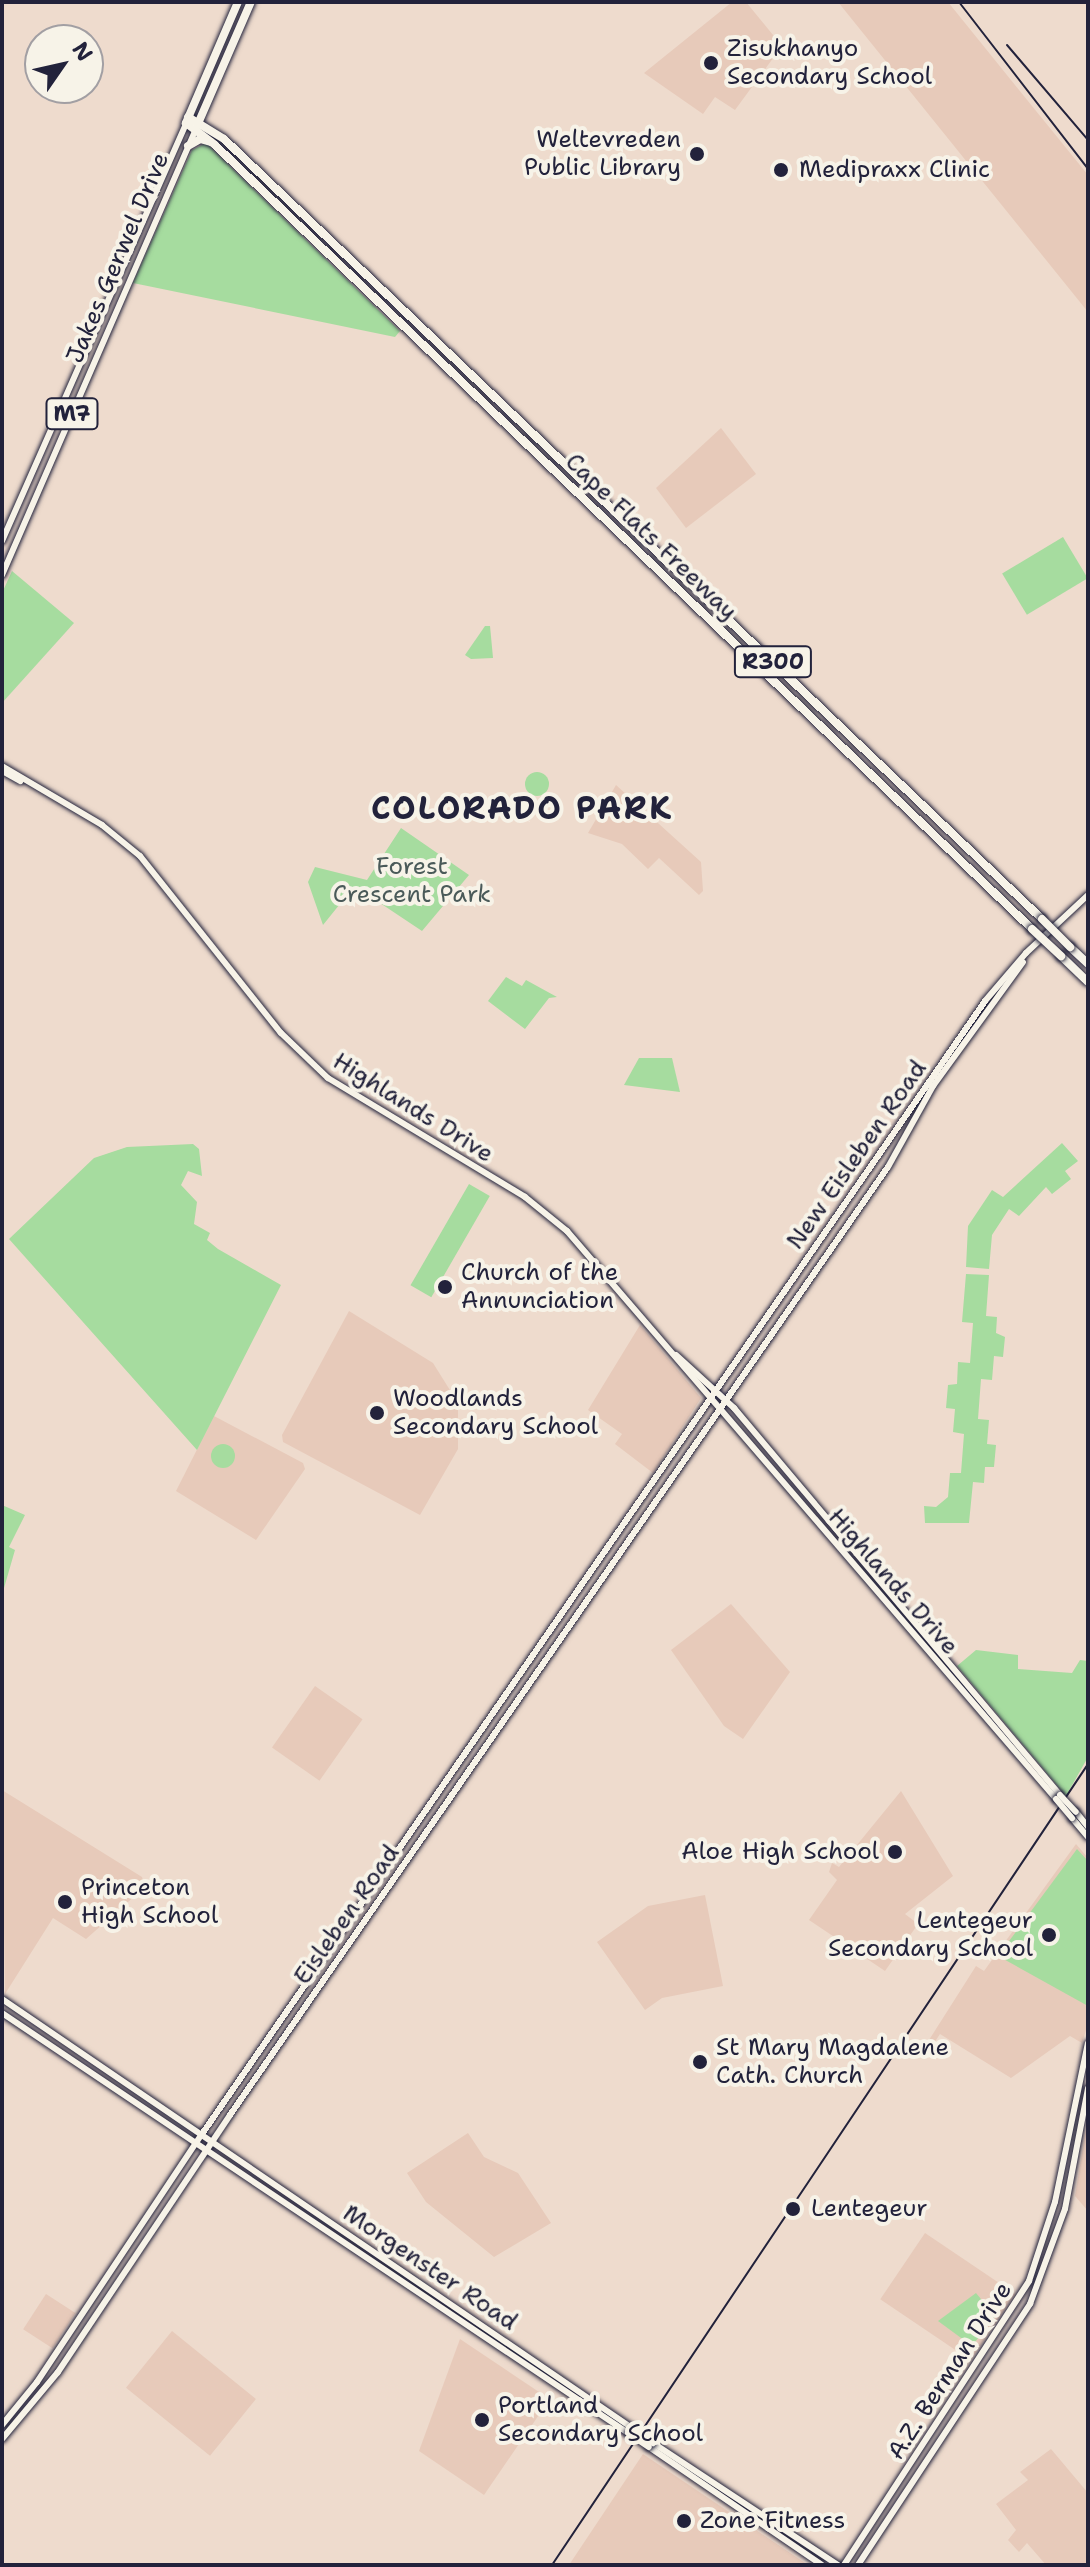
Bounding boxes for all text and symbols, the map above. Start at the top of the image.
north arrow [24,24,104,104]
place label: Zisukhanyo Secondary School [727,35,932,91]
text: N [66,36,100,67]
marker: Zisukhanyo Secondary School [702,54,720,72]
place label: Weltevreden Public Library [524,126,681,182]
marker: Weltevreden Public Library [688,145,706,163]
street label: Jakes Gerwel Drive [61,148,175,368]
place label: Medipraxx Clinic [799,156,990,184]
marker: Medipraxx Clinic [770,159,792,181]
road number: M7 [44,396,100,432]
street label: Cape Flats Freeway [559,448,743,626]
road number: R300 [733,644,813,680]
district label: COLORADO PARK [371,789,673,827]
park label: Forest Crescent Park [333,853,491,909]
street label: Highlands Drive [327,1047,499,1169]
street label: New Eisleben Road [781,1055,933,1255]
place label: Church of the Annunciation [461,1259,618,1315]
marker: Church of the Annunciation [436,1278,454,1296]
place label: Woodlands Secondary School [393,1385,598,1441]
marker: Woodlands Secondary School [368,1404,386,1422]
street label: Highlands Drive [822,1503,964,1661]
place label: Aloe High School [681,1838,879,1866]
street label: Eisleben Road [288,1840,406,1990]
marker: Aloe High School [886,1843,904,1861]
place label: Princeton High School [81,1874,218,1930]
marker: Princeton High School [56,1893,74,1911]
place label: Lentegeur Secondary School [828,1907,1033,1963]
marker: Lentegeur Secondary School [1040,1926,1058,1944]
place label: St Mary Magdalene Cath. Church [716,2034,949,2090]
marker: St Mary Magdalene Cath. Church [691,2053,709,2071]
place label: Lentegeur [811,2195,928,2223]
marker: Lentegeur [782,2198,804,2220]
street label: Morgenster Road [337,2199,523,2337]
street label: A.Z. Berman Drive [882,2277,1018,2465]
place label: Portland Secondary School [498,2392,703,2448]
marker: Portland Secondary School [473,2411,491,2429]
place label: Zone Fitness [700,2507,845,2535]
marker: Zone Fitness [675,2512,693,2530]

